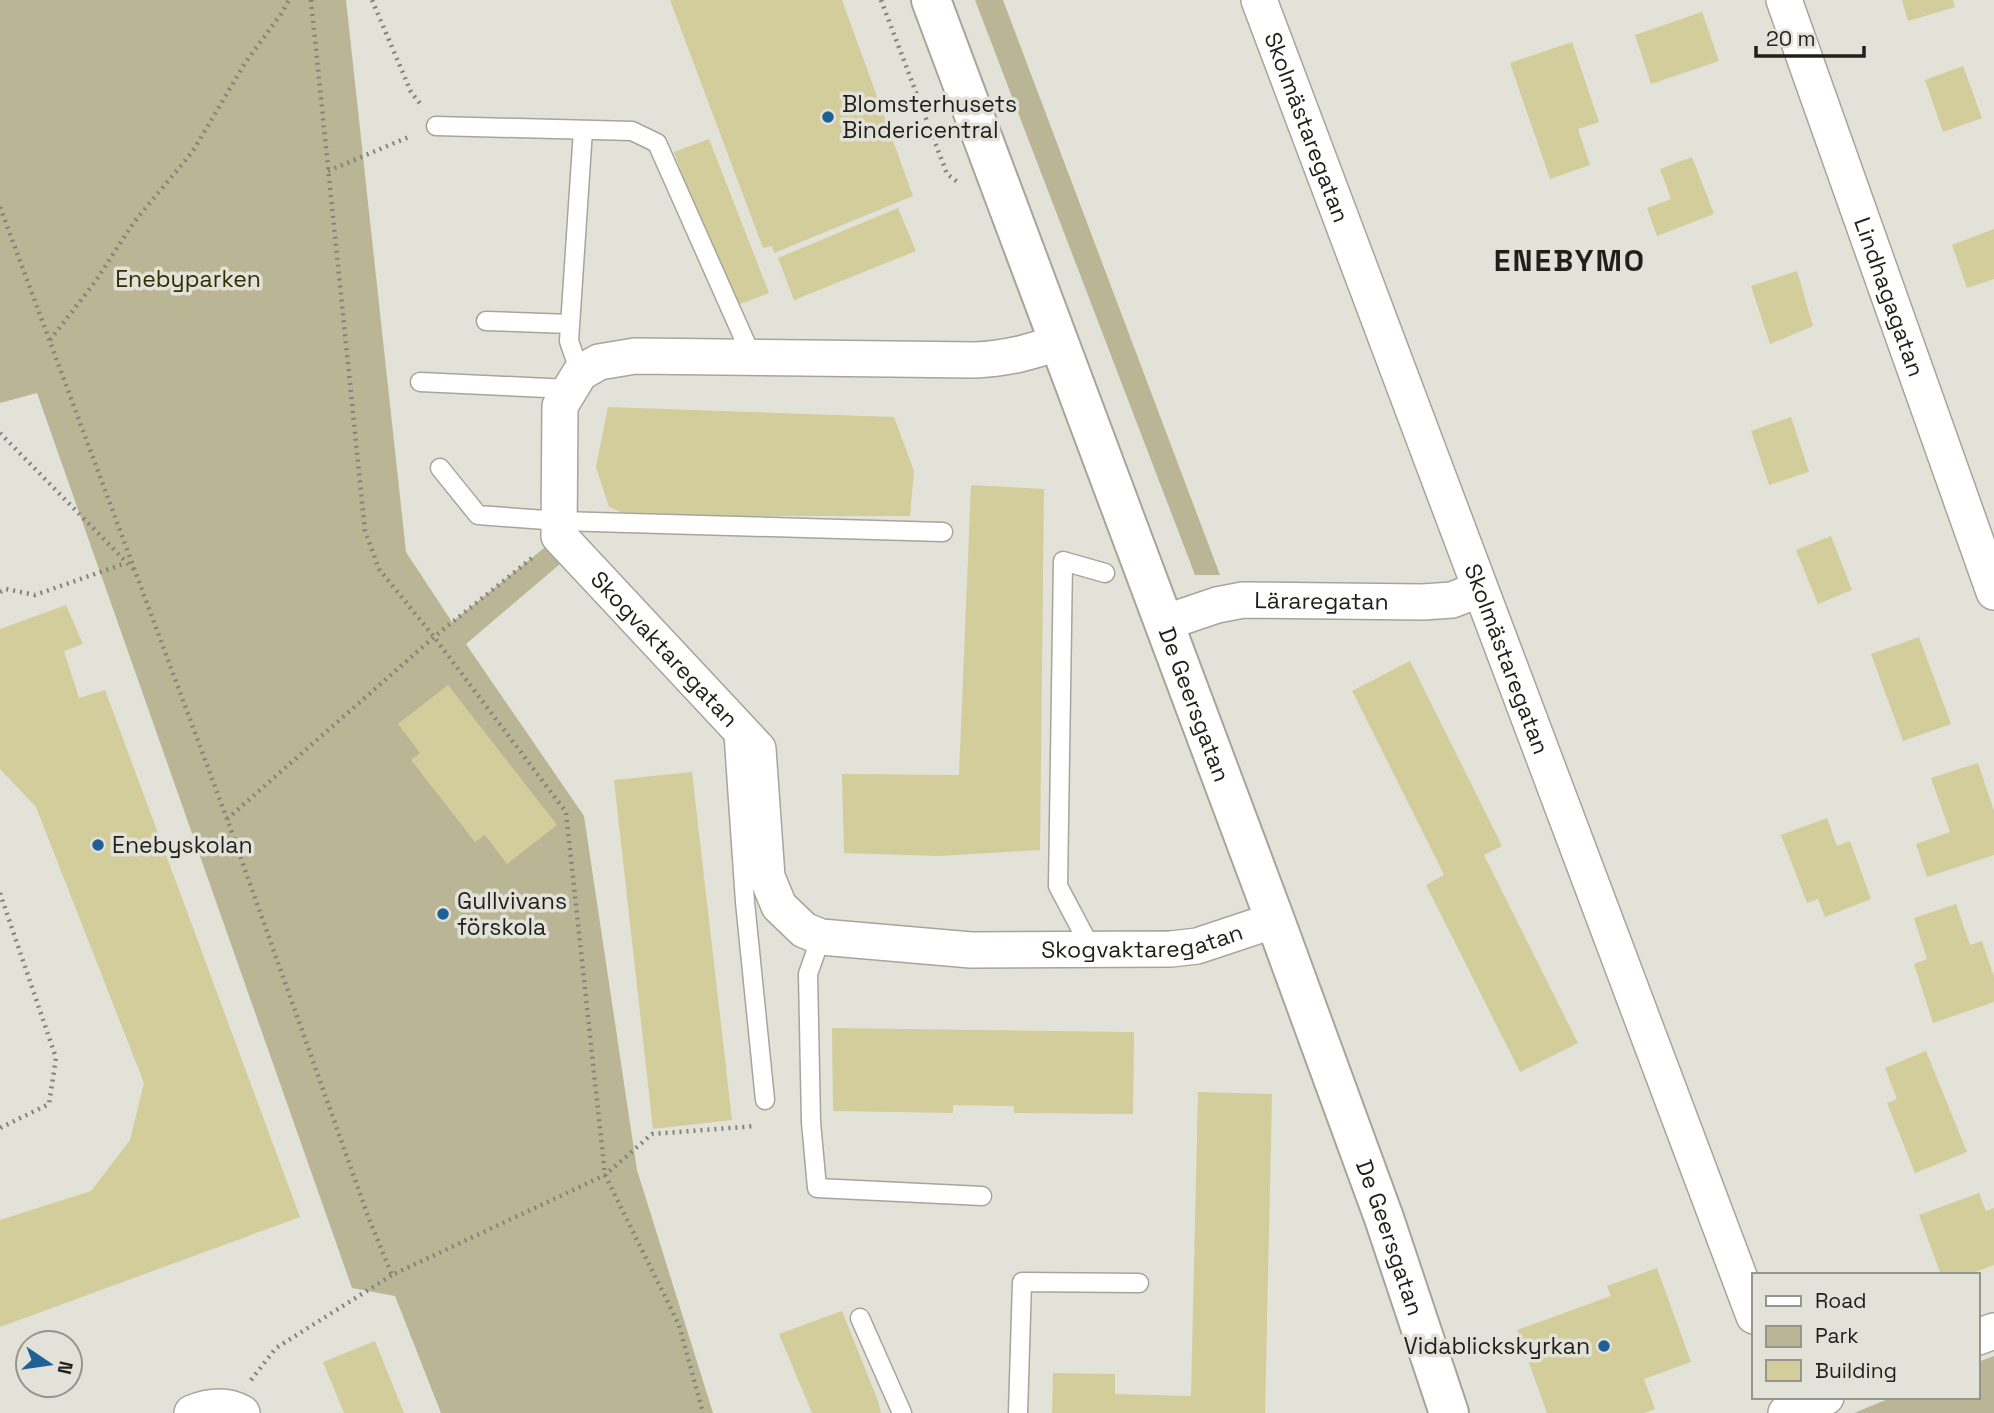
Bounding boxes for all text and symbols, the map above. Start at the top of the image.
scale bar [1756,14,1864,58]
text: 20 m [1766,25,1816,52]
street label: Skolmästaregatan [1257,28,1356,227]
place label: Blomsterhusets Bindericentral [842,89,1017,145]
marker: Blomsterhusets Bindericentral [820,109,836,125]
street label: Lindhagagatan [1847,213,1931,381]
district label: ENEBYMO [1494,241,1646,280]
park label: Enebyparken [115,264,261,294]
street label: Skolmästaregatan [1457,559,1556,758]
street label: Skogvaktaregatan [584,564,745,734]
street label: Läraregatan [1254,585,1389,617]
street label: De Geersgatan [1152,623,1237,786]
place label: Enebyskolan [112,830,253,860]
marker: Enebyskolan [90,837,106,853]
place label: Gullvivans förskola [457,886,567,942]
marker: Gullvivans förskola [435,906,451,922]
street label: Skogvaktaregatan [1041,917,1247,965]
street label: De Geersgatan [1349,1156,1430,1319]
legend [1752,1273,1980,1399]
text: Road [1815,1287,1867,1314]
text: Park [1815,1322,1859,1349]
north arrow [14,1329,84,1399]
place label: Vidablickskyrkan [1403,1331,1590,1361]
marker: Vidablickskyrkan [1596,1338,1612,1354]
text: Building [1815,1357,1897,1384]
text: N [51,1359,79,1377]

